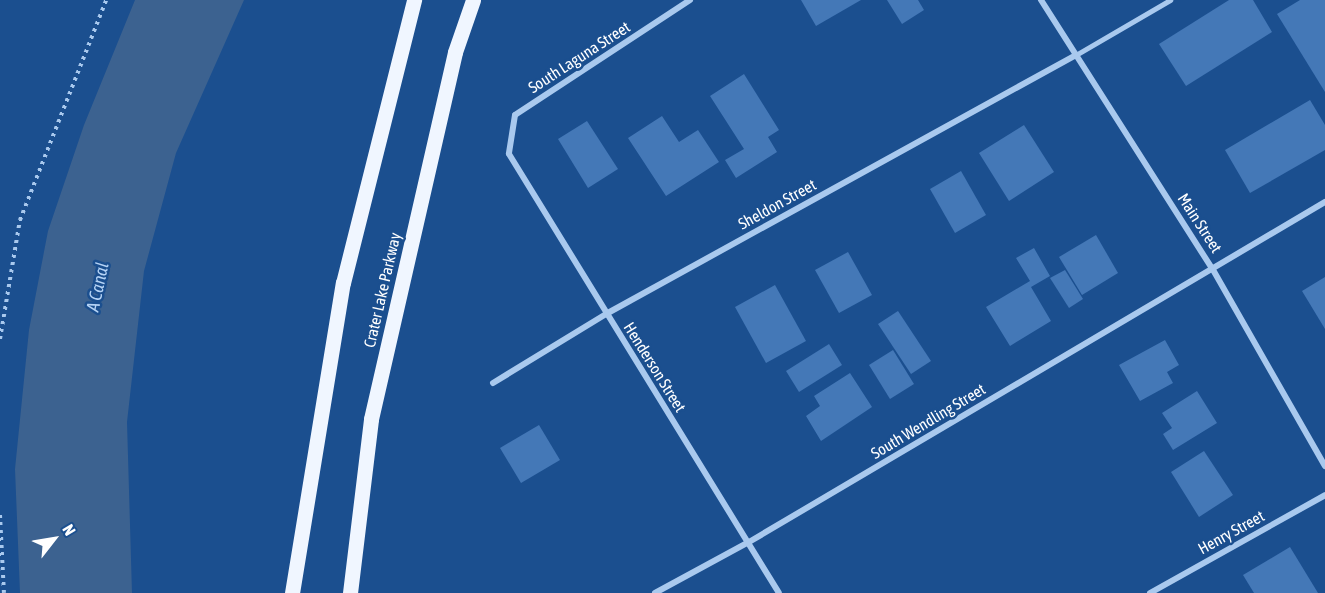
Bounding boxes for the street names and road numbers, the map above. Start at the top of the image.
street label: South Laguna Street [525,17,633,97]
street label: Sheldon Street [735,175,819,233]
street label: Main Street [1174,190,1226,256]
street label: Crater Lake Parkway [359,231,405,349]
street label: Henderson Street [620,319,690,415]
street label: South Wendling Street [867,379,989,463]
street label: Henry Street [1194,506,1268,558]

